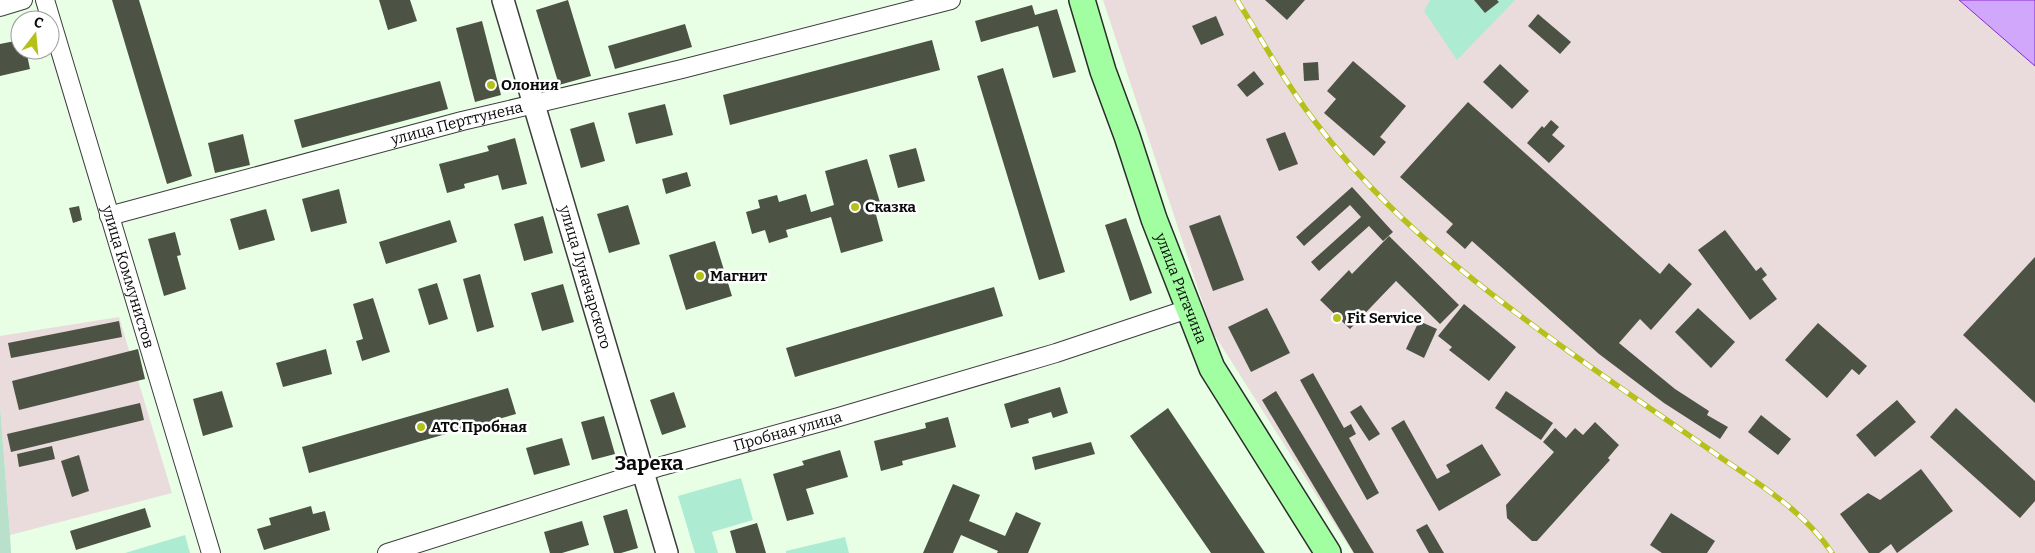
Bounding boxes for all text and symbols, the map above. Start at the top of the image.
north arrow [10,10,60,60]
text: С [32,14,45,32]
place label: Олония [501,76,559,94]
marker: Олония [485,79,497,91]
street label: улица Перттунена [388,98,525,149]
place label: Сказка [865,198,916,216]
marker: Сказка [849,201,861,213]
street label: улица Коммунистов [98,202,158,350]
street label: улица Луначарского [555,202,615,351]
street label: улица Ригачина [1151,229,1211,346]
place label: Магнит [710,267,768,285]
marker: Магнит [694,270,706,282]
place label: Fit Service [1347,309,1422,327]
marker: Fit Service [1331,312,1343,324]
street label: Пробная улица [732,408,844,455]
place label: АТС Пробная [431,418,527,436]
marker: АТС Пробная [415,421,427,433]
district label: Зарека [615,451,683,475]

